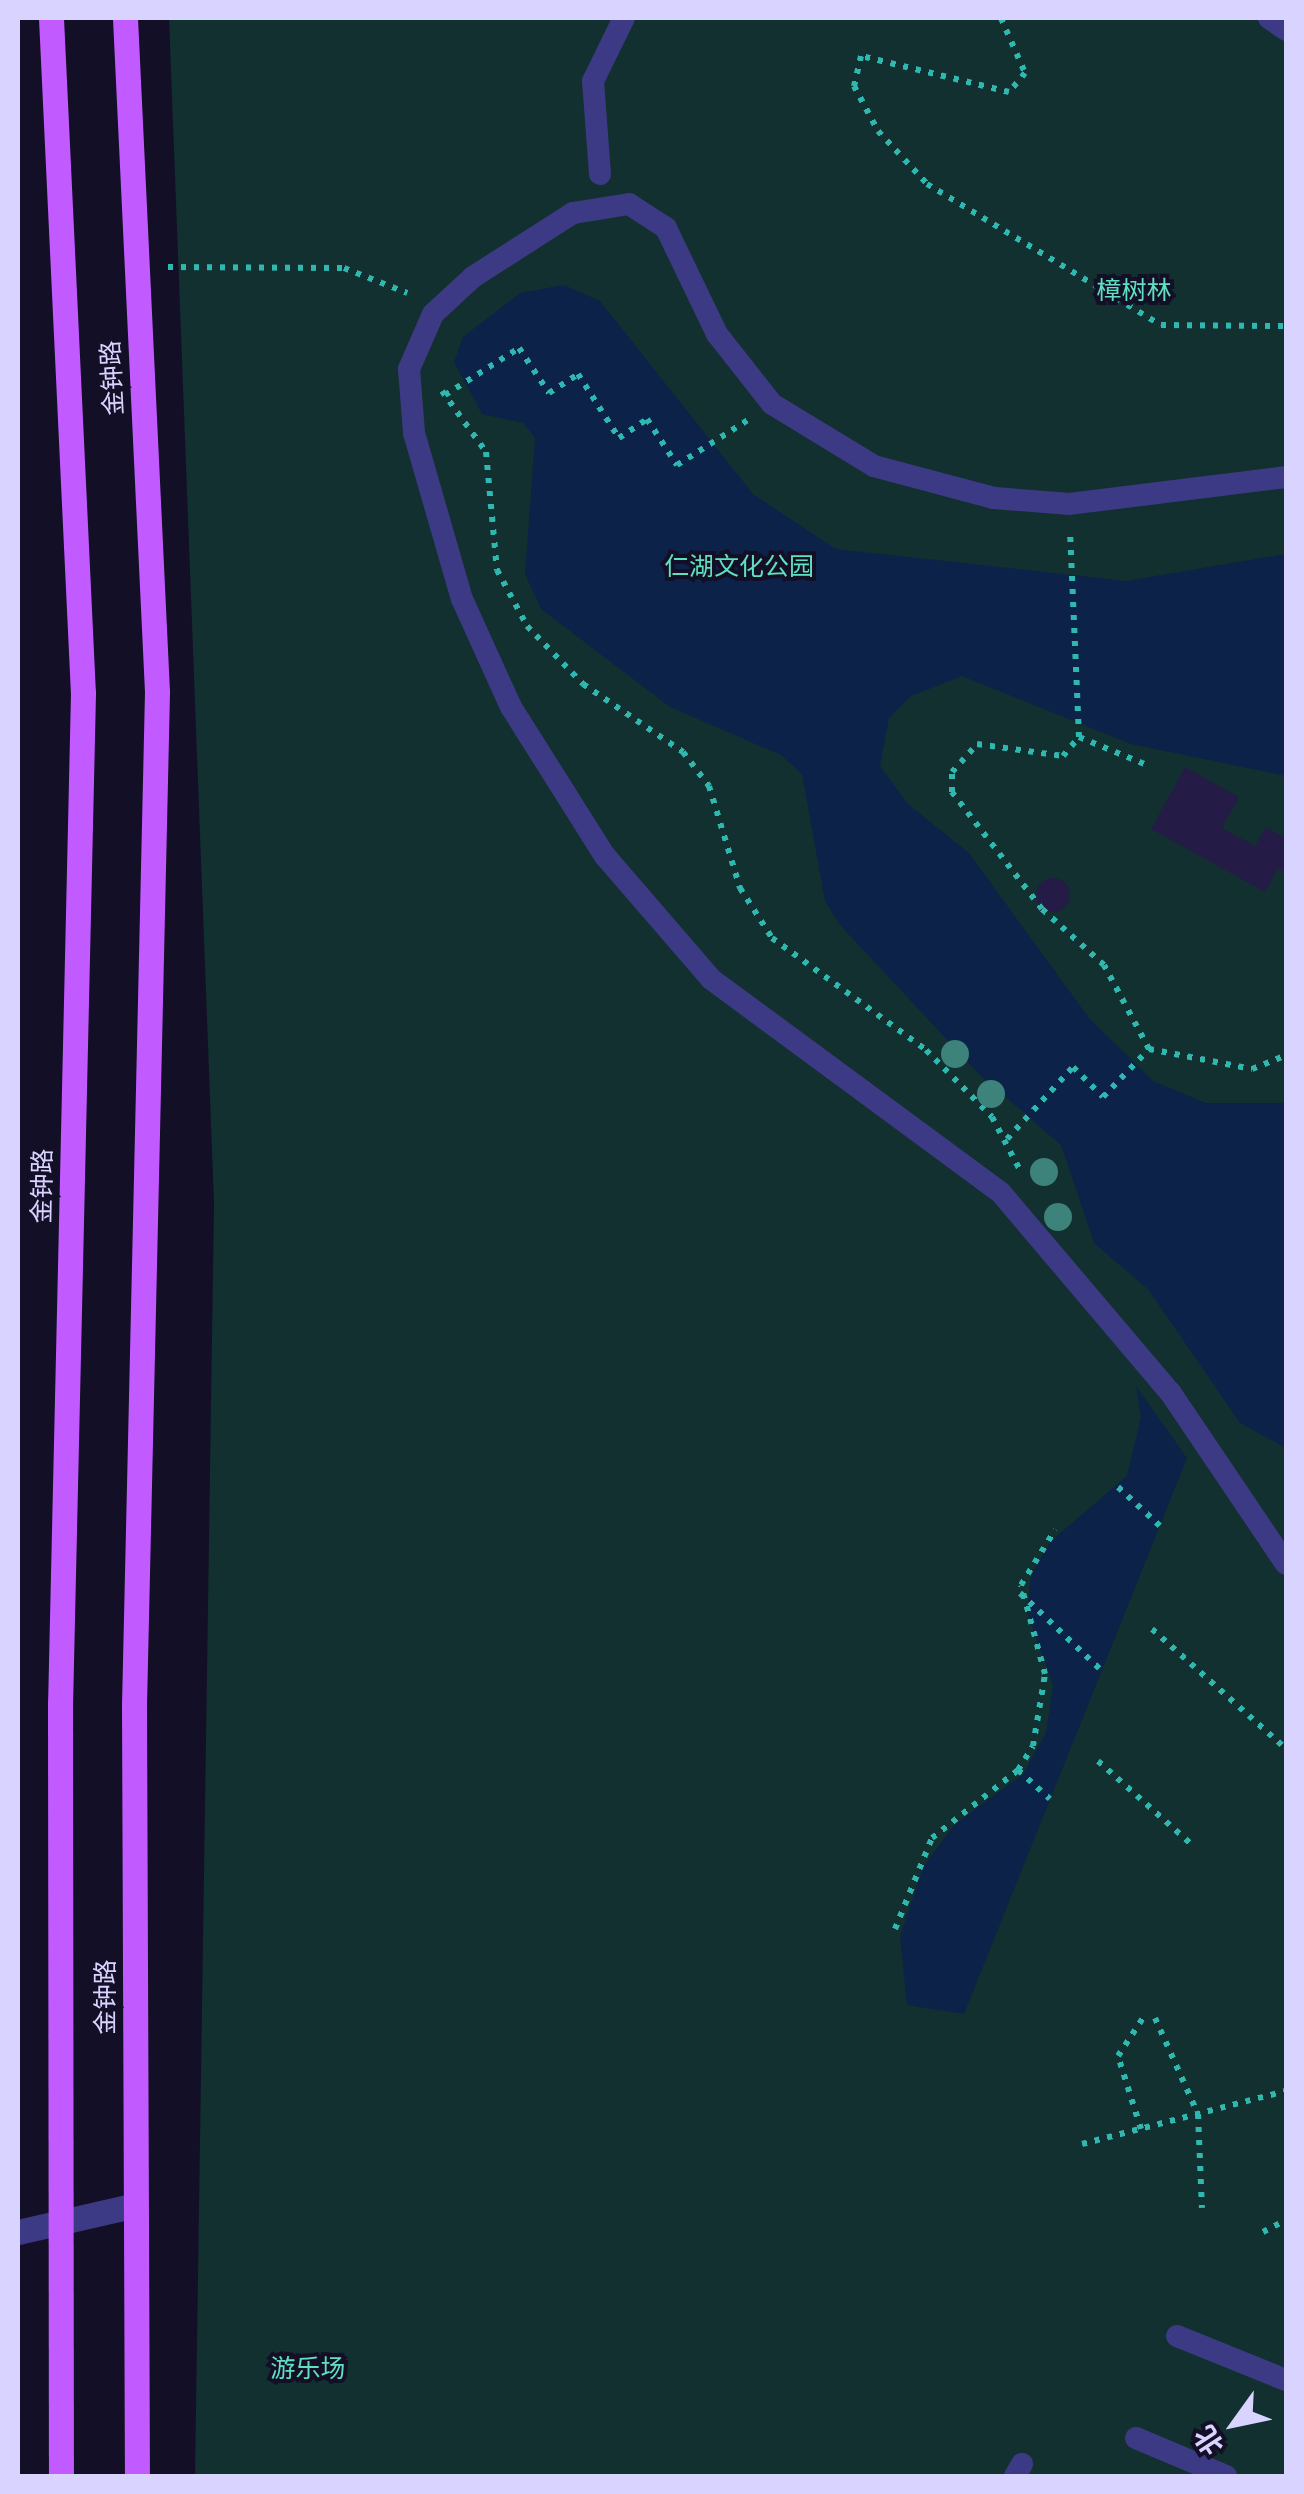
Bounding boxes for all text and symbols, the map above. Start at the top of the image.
park label: 樟树林 [1097,275,1171,305]
street label: 金钟路 [95,340,129,416]
park label: 仁湖文化公园 [664,551,814,581]
street label: 金钟路 [26,1148,58,1224]
street label: 金钟路 [90,1960,120,2034]
park label: 游乐场 [271,2353,345,2383]
north arrow [1184,2374,1284,2474]
text: 北 [1187,2419,1231,2461]

